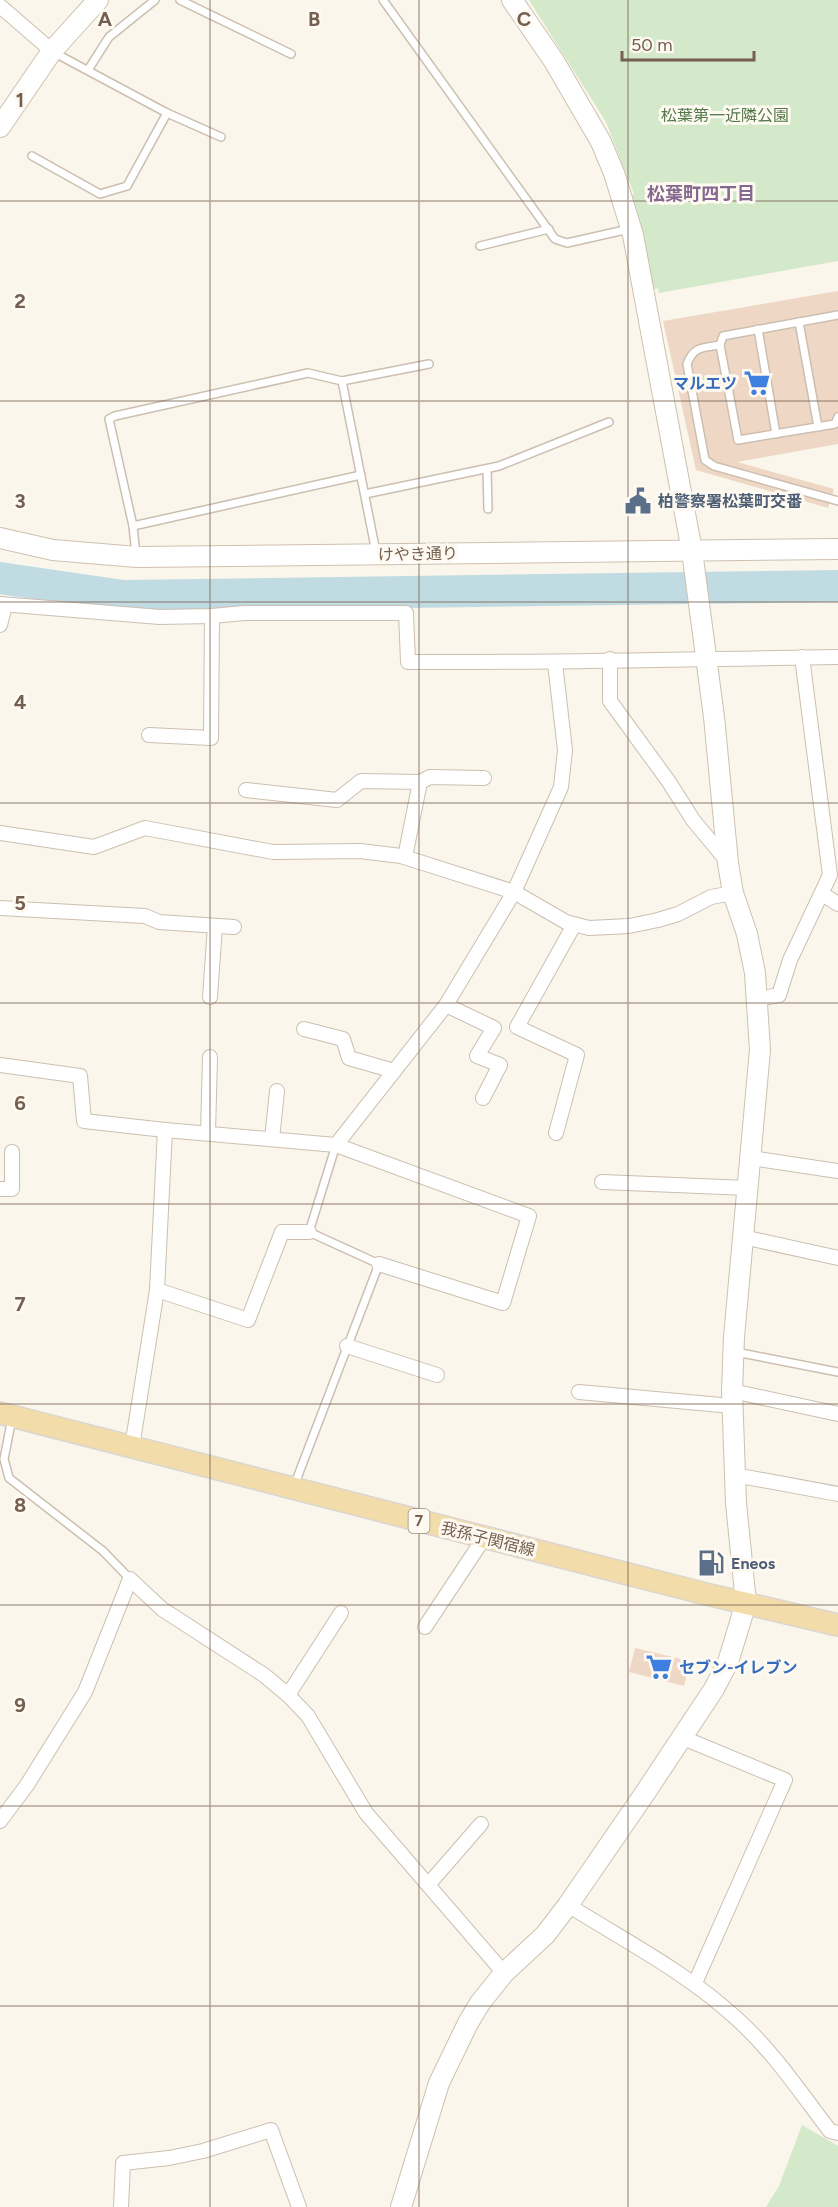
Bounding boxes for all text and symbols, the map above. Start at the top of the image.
text: A [98,7,113,31]
text: B [308,7,320,31]
text: C [517,7,531,31]
scale bar [622,24,754,62]
text: 50 m [631,34,673,56]
text: 1 [16,88,24,112]
park label: 松葉第一近隣公園 [661,106,789,125]
district label: 松葉町四丁目 [647,183,755,205]
text: 2 [14,289,26,313]
supermarket icon: マルエツ [742,368,772,398]
place label: マルエツ [673,374,737,393]
public building icon: 柏警察署松葉町交番 [623,486,653,516]
text: 3 [14,489,26,513]
place label: 柏警察署松葉町交番 [658,492,802,511]
street label: けやき通り [378,544,458,564]
text: 4 [14,690,27,714]
text: 5 [14,891,26,915]
text: 6 [14,1091,26,1115]
text: 7 [14,1292,26,1316]
text: 8 [14,1493,26,1517]
road number: 7 [408,1509,430,1533]
street label: 我孫子関宿線 [439,1518,537,1560]
fuel station icon: Eneos [696,1548,726,1578]
place label: Eneos [731,1554,776,1573]
supermarket icon: セブン-イレブン [644,1652,674,1682]
place label: セブン-イレブン [679,1658,798,1677]
text: 9 [14,1693,26,1717]

